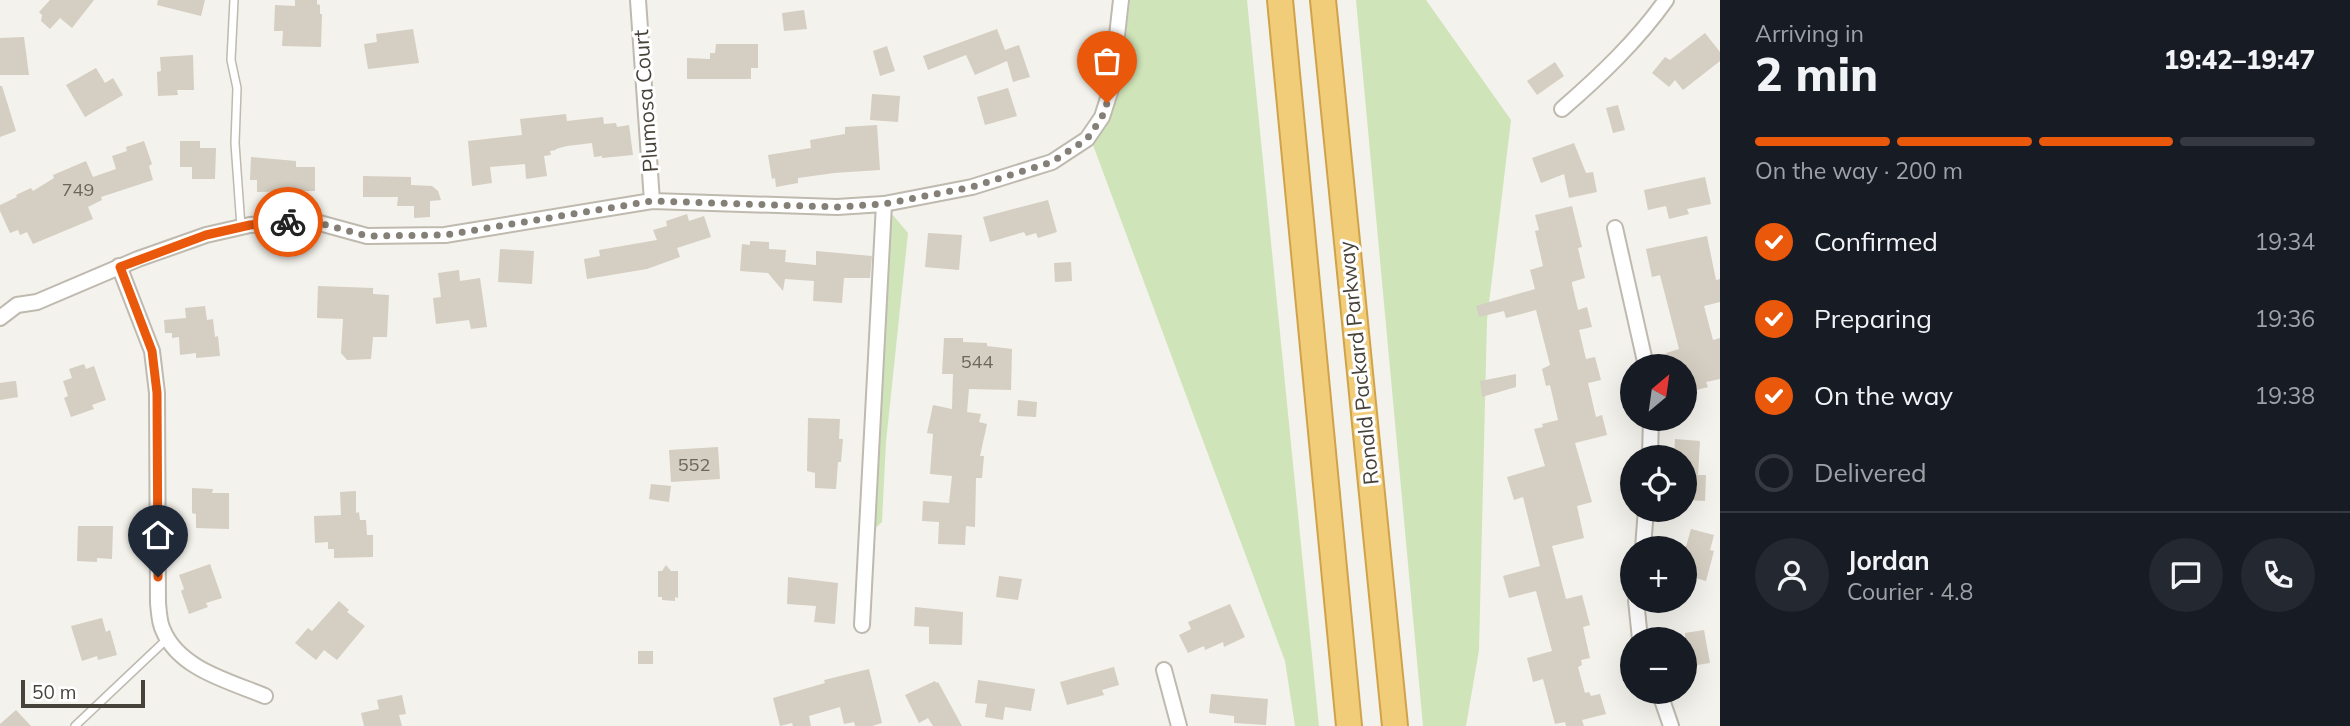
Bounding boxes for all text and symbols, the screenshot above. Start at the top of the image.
text: Arriving in [1755,19,1864,48]
street label: Plumosa Court [627,29,663,173]
pin [1077,31,1137,103]
icon: bag [1088,42,1126,80]
text: 19:42–19:47 [2164,43,2315,76]
text: 2 min [1755,45,1878,103]
text: On the way · 200 m [1755,156,1963,185]
house number: 749 [62,178,94,201]
courier [253,187,323,257]
icon: bike [269,203,307,241]
icon: check [1755,223,1793,261]
text: Confirmed [1814,225,1938,258]
text: 19:34 [2255,227,2315,256]
street label: Ronald Packard Parkway [1332,240,1384,486]
icon: check [1755,300,1793,338]
text: Preparing [1814,302,1932,335]
text: 19:36 [2255,304,2315,333]
house number: 544 [961,350,993,373]
north arrow [1620,354,1698,430]
map controls [1620,354,1697,704]
icon: check [1755,377,1793,415]
text: On the way [1814,379,1953,412]
text: 19:38 [2255,381,2315,410]
button: locate [1620,445,1697,522]
house number: 552 [678,453,710,476]
text: Delivered [1814,456,1927,489]
pin [128,505,188,577]
icon: home [139,516,177,554]
button: + [1620,536,1697,613]
button: person [1755,538,1829,612]
button: chat [2149,538,2223,612]
button: phone [2241,538,2315,612]
text: Jordan [1847,544,1930,577]
text: Courier · 4.8 [1847,577,1973,606]
button: − [1620,627,1697,704]
scale bar [21,677,145,709]
text: 50 m [32,680,76,704]

